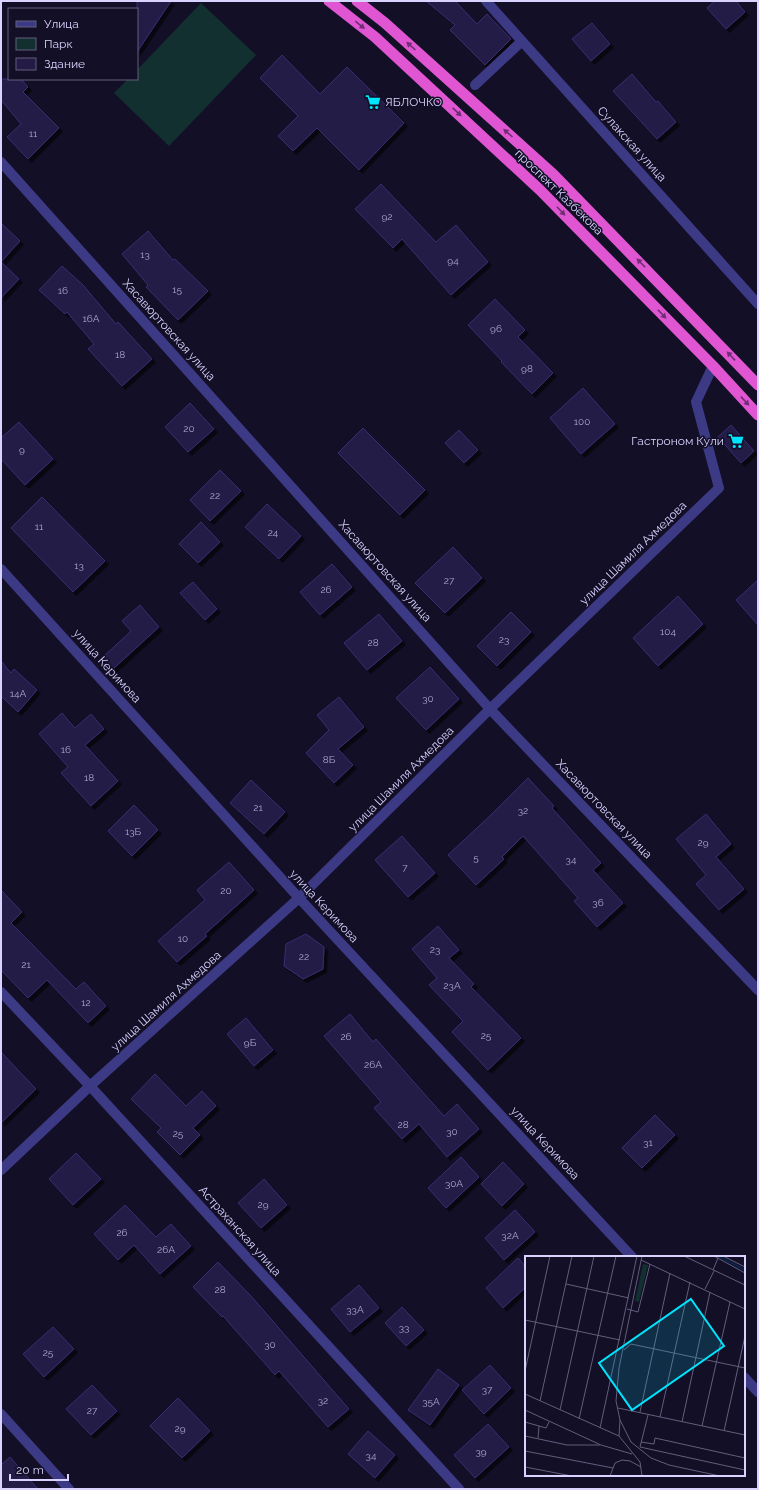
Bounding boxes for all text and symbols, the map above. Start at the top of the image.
legend [8,8,138,80]
text: Улица [44,17,79,31]
one-way arrow [354,21,365,30]
text: Парк [44,37,73,51]
one-way arrow [406,41,416,51]
text: Здание [44,57,85,71]
supermarket icon: ЯБЛОЧКО [364,93,382,111]
place label: ЯБЛОЧКО [385,95,442,109]
street label: Сулакская улица [595,104,669,184]
one-way arrow [452,107,462,117]
house number: 11 [29,128,38,139]
one-way arrow [503,128,513,137]
street label: проспект Казбекова [512,146,606,238]
one-way arrow [556,206,566,216]
house number: 92 [381,211,393,222]
house number: 13 [140,249,150,260]
house number: 94 [447,255,459,266]
one-way arrow [636,258,646,268]
street label: Хасавюртовская улица [120,276,218,384]
house number: 15 [172,284,182,295]
house number: 16 [58,285,68,296]
one-way arrow [657,309,667,319]
house number: 16А [83,313,100,324]
house number: 96 [490,323,502,334]
house number: 18 [115,349,125,360]
one-way arrow [727,351,736,361]
house number: 98 [521,363,533,374]
one-way arrow [740,396,750,406]
house number: 100 [574,416,590,427]
house number: 20 [183,423,195,434]
supermarket icon: Гастроном Кули [727,432,745,450]
place label: Гастроном Кули [631,434,724,448]
house number: 9 [19,444,25,455]
house number: 22 [210,490,220,501]
street label: улица Шамиля Ахмедова [577,498,689,608]
street label: Хасавюртовская улица [336,517,434,625]
house number: 11 [35,521,44,532]
house number: 24 [268,527,279,538]
house number: 13 [74,560,84,571]
house number: 27 [444,575,455,586]
house number: 26 [320,584,332,595]
street label: улица Керимова [70,626,144,706]
house number: 104 [660,626,676,637]
house number: 23 [499,634,509,645]
house number: 28 [367,637,379,648]
house number: 14А [10,688,26,699]
house number: 30 [422,693,434,704]
street label: улица Шамиля Ахмедова [346,724,456,834]
house number: 16 [61,744,71,755]
house number: 8Б [323,754,336,765]
street label: Хасавюртовская улица [553,757,655,861]
house number: 18 [84,772,94,783]
house number: 21 [253,802,263,813]
house number: 32 [518,805,528,816]
house number: 13Б [125,826,142,837]
house number: 29 [697,837,709,848]
house number: 5 [473,852,479,863]
house number: 34 [566,854,577,865]
house number: 7 [402,862,408,873]
street label: улица Керимова [287,867,361,945]
house number: 20 [220,885,232,896]
house number: 36 [592,897,604,908]
house number: 10 [178,933,188,944]
house number: 23 [430,944,440,955]
street label: улица Шамиля Ахмедова [108,948,224,1054]
house number: 22 [299,951,309,962]
house number: 21 [21,959,31,970]
house number: 23А [443,980,461,991]
house number: 12 [81,997,91,1008]
house number: 25 [481,1030,492,1041]
house number: 26 [340,1031,352,1042]
house number: 9Б [244,1037,257,1048]
house number: 26А [364,1059,382,1070]
street label: улица Керимова [508,1104,582,1182]
house number: 28 [397,1119,409,1130]
house number: 30 [446,1126,458,1137]
house number: 25 [173,1128,184,1139]
house number: 31 [643,1137,654,1148]
house number: 30А [445,1178,463,1189]
street label: Астраханская улица [196,1183,284,1279]
house number: 29 [257,1199,269,1210]
house number: 26 [116,1227,128,1238]
house number: 32А [501,1230,519,1241]
house number: 26А [157,1244,175,1255]
inset map [525,1256,745,1476]
house number: 28 [214,1284,226,1295]
house number: 33А [346,1304,364,1315]
house number: 33 [399,1322,409,1333]
house number: 30 [264,1339,276,1350]
house number: 25 [43,1347,54,1358]
house number: 37 [482,1384,493,1395]
house number: 32 [318,1395,328,1406]
house number: 35А [422,1396,440,1407]
house number: 27 [87,1405,98,1416]
house number: 29 [174,1423,186,1434]
house number: 39 [475,1446,487,1457]
house number: 34 [366,1450,377,1461]
scale bar [10,1456,68,1482]
text: 20 m [16,1463,44,1477]

